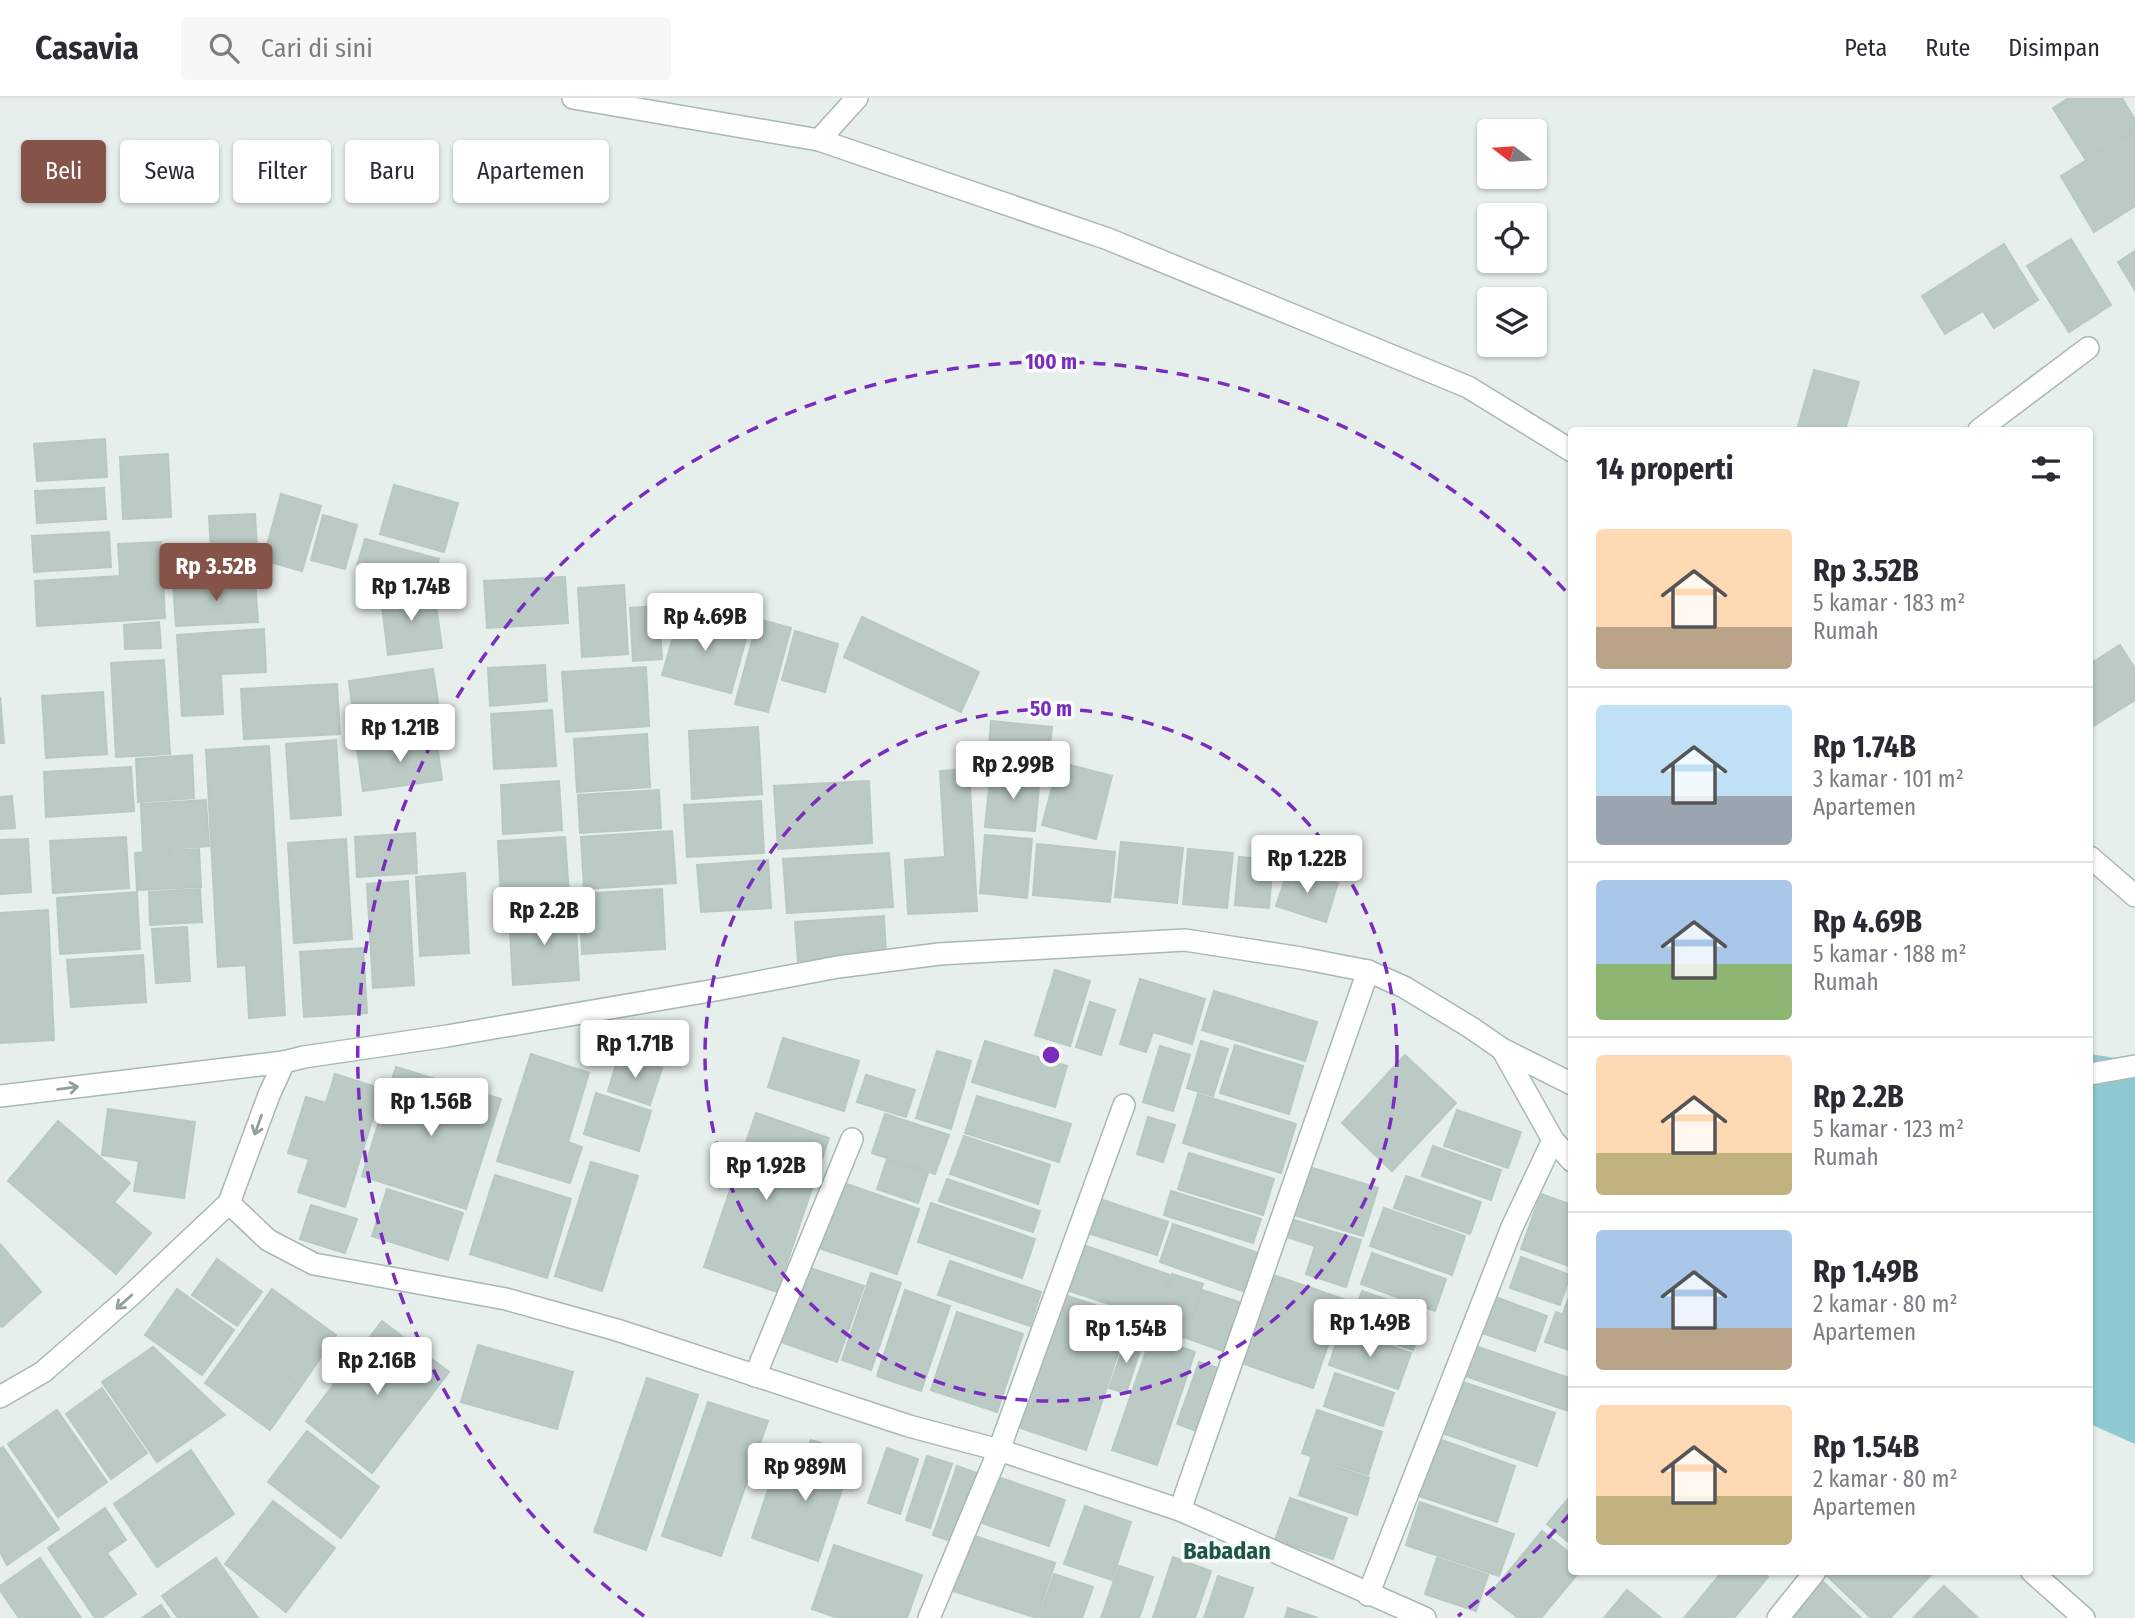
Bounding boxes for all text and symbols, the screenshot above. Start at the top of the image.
search box [181,17,671,80]
text: Casavia [35,28,139,68]
icon: search [205,29,243,67]
text: Cari di sini [261,33,373,64]
text: Peta [1844,34,1887,62]
text: Rute [1925,34,1970,62]
text: Disimpan [2008,34,2100,62]
north arrow [1477,119,1547,189]
map controls [1477,119,1547,357]
chip: Beli [21,140,106,203]
chip: Sewa [120,140,219,203]
chip: Filter [233,140,331,203]
chip: Baru [345,140,439,203]
chip: Apartemen [453,140,609,203]
button: locate [1477,203,1547,273]
button: layers [1477,287,1547,357]
text: 100 m [1025,349,1077,375]
icon: filters [2027,450,2065,488]
text: 14 properti [1596,451,1734,487]
pin: Rp 3.52B [144,544,288,603]
text: Rp 3.52B [175,552,257,580]
text: Rp 3.52B [1813,553,1919,589]
icon: home [1652,557,1736,641]
pin: Rp 1.74B [339,564,483,623]
text: Rp 1.74B [372,572,450,600]
text: 5 kamar · 183 m² [1813,589,1965,617]
pin: Rp 4.69B [633,594,777,653]
text: Rp 4.69B [663,602,747,630]
text: Rumah [1813,617,1879,645]
text: 50 m [1030,696,1072,722]
pin: Rp 1.21B [328,704,472,764]
text: Rp 1.21B [361,713,439,741]
text: Rp 1.74B [1813,729,1916,765]
icon: home [1652,733,1736,817]
pin: Rp 2.99B [941,742,1085,801]
text: Rp 2.99B [972,750,1054,778]
text: 3 kamar · 101 m² [1813,765,1964,793]
text: Apartemen [1813,793,1916,821]
pin: Rp 1.22B [1235,836,1379,895]
text: Rp 1.22B [1267,844,1347,872]
pin: Rp 2.2B [479,888,609,947]
text: Rp 2.2B [509,896,579,924]
text: Rp 4.69B [1813,904,1922,940]
icon: home [1652,908,1736,992]
text: 5 kamar · 188 m² [1813,940,1967,968]
text: Rumah [1813,968,1879,996]
pin: Rp 1.71B [563,1020,707,1080]
text: Rp 1.71B [596,1029,674,1057]
centre of rings [1039,1043,1063,1067]
pin: Rp 1.56B [359,1079,503,1138]
text: Rp 2.2B [1813,1079,1904,1115]
one-way arrow [56,1081,79,1094]
icon: home [1652,1083,1736,1167]
text: Rp 1.56B [390,1087,472,1115]
one-way arrow [250,1113,263,1135]
text: 5 kamar · 123 m² [1813,1115,1964,1143]
pin: Rp 1.92B [694,1142,838,1202]
text: Rumah [1813,1143,1879,1171]
text: Rp 1.92B [726,1151,806,1179]
text: Rp 1.49B [1813,1254,1918,1290]
icon: home [1652,1258,1736,1342]
text: 2 kamar · 80 m² [1813,1290,1958,1318]
one-way arrow [115,1294,133,1310]
pin: Rp 1.49B [1298,1300,1442,1359]
pin: Rp 1.54B [1054,1306,1198,1365]
text: Rp 1.49B [1330,1308,1410,1336]
text: Rp 1.54B [1085,1314,1167,1342]
text: Apartemen [1813,1318,1916,1346]
pin: Rp 2.16B [305,1338,449,1397]
text: Rp 2.16B [338,1346,416,1374]
text: Rp 1.54B [1813,1429,1919,1465]
icon: home [1652,1433,1736,1517]
pin: Rp 989M [740,1444,870,1503]
text: Rp 989M [764,1452,846,1480]
text: 2 kamar · 80 m² [1813,1465,1958,1493]
text: Apartemen [1813,1493,1916,1521]
district label: Babadan [1183,1537,1271,1565]

